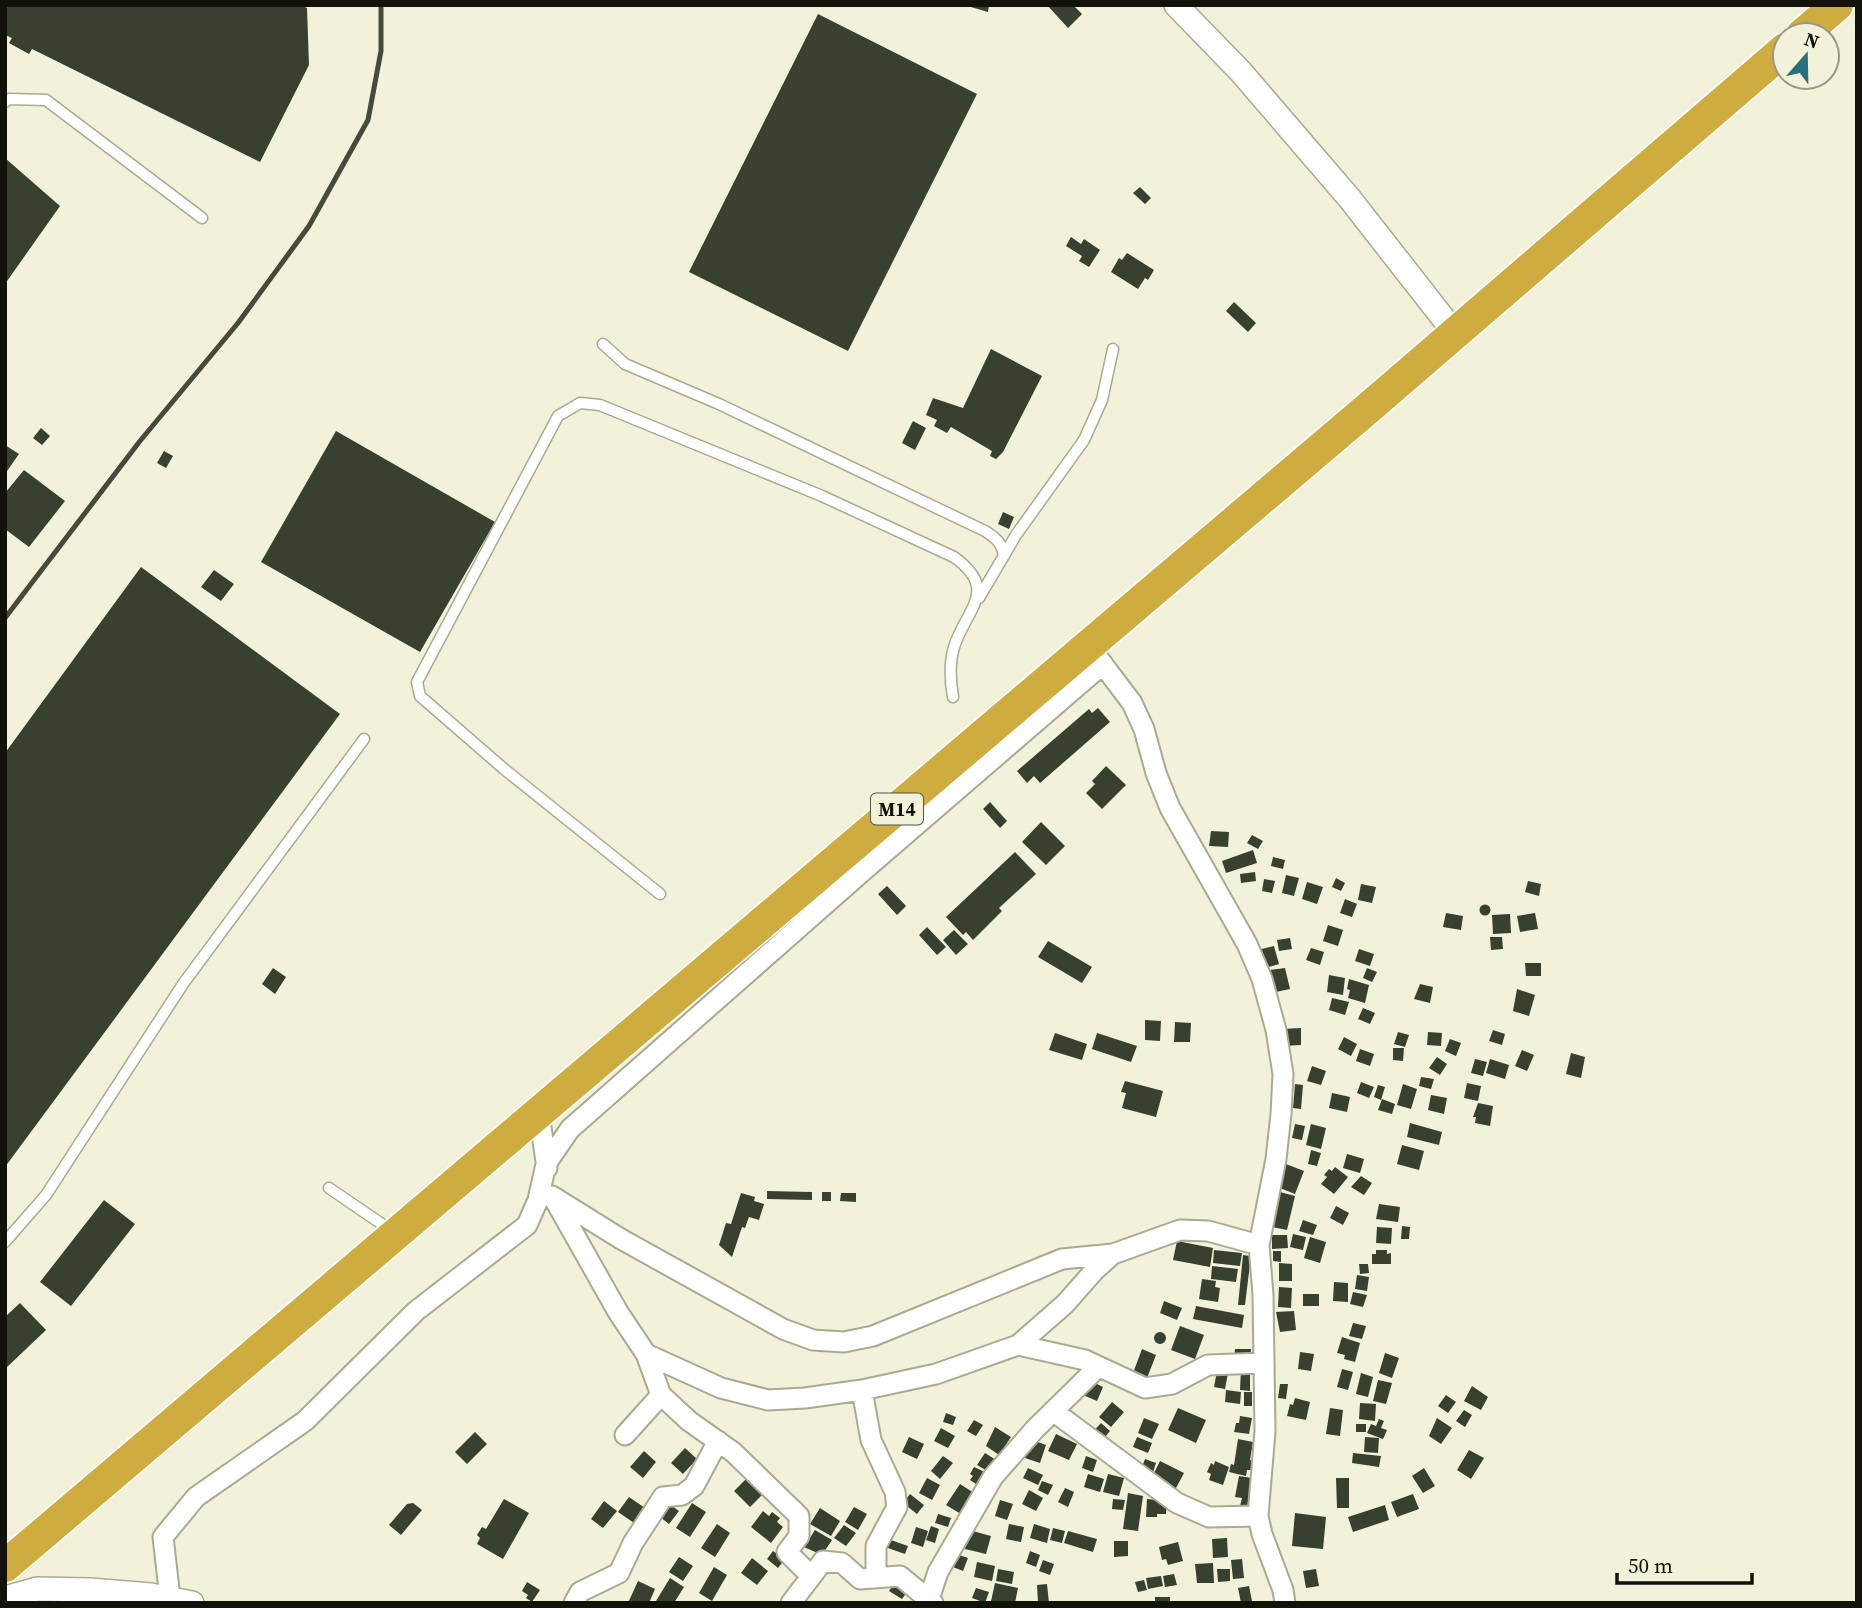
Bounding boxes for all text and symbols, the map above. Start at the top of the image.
north arrow [1771,21,1841,91]
text: N [1801,25,1823,55]
road number: M14 [871,794,923,824]
scale bar [1617,1542,1752,1586]
text: 50 m [1628,1551,1673,1580]

